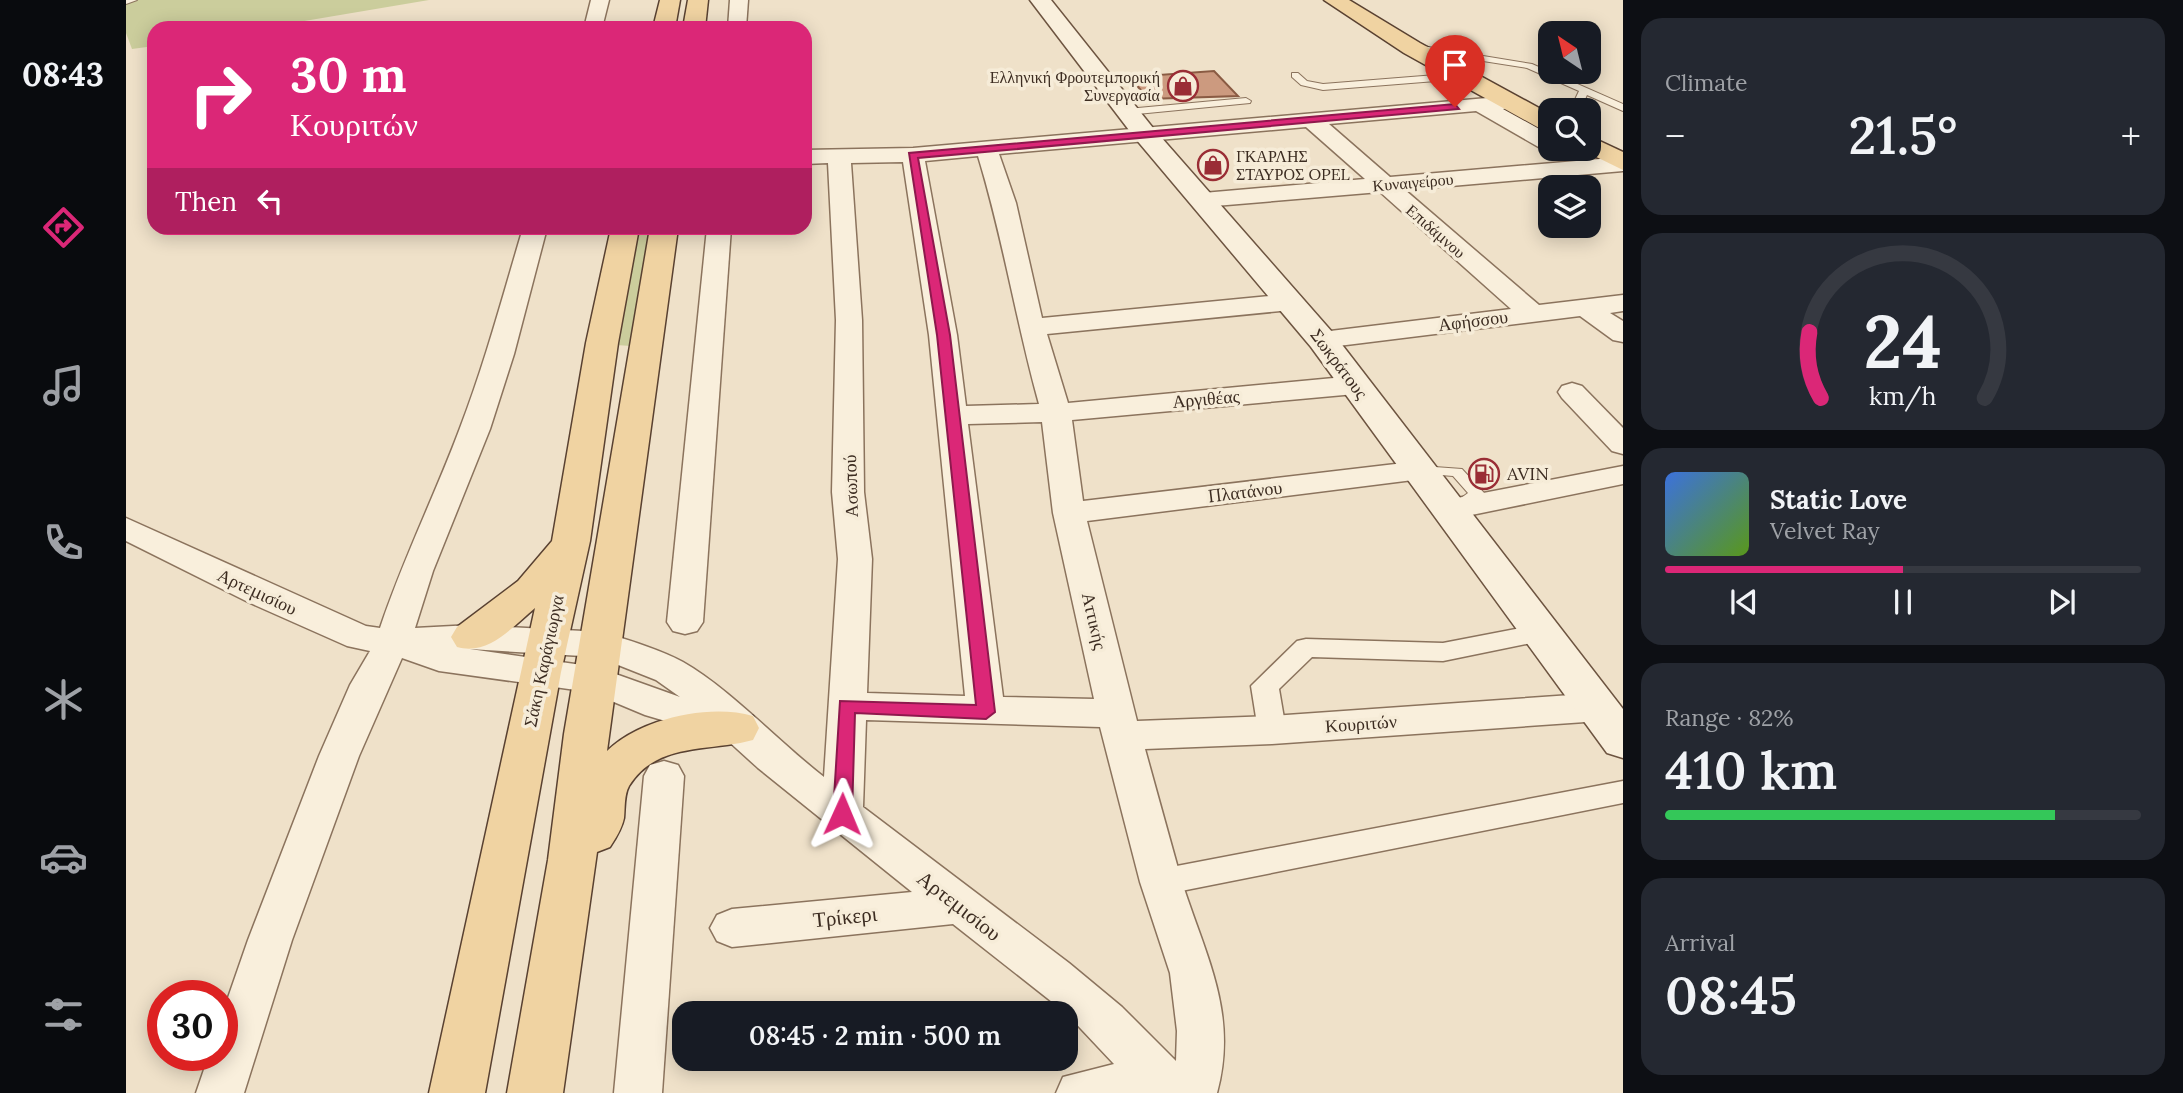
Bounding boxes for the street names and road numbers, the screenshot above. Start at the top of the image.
street label: Κυναιγείρου [1372,168,1454,195]
street label: Επιδάμνου [1402,200,1470,262]
street label: Αφήσσου [1437,305,1509,336]
street label: Σωκράτους [1306,324,1373,403]
street label: Αργιθέας [1171,384,1241,413]
street label: Ασωπού [838,454,863,518]
street label: Πλατάνου [1207,476,1283,507]
street label: Αρτεμισίου [214,563,301,620]
street label: Αττικής [1077,590,1112,652]
street label: Σάκη Καράγιωργα [518,592,569,729]
street label: Κουριτών [1324,710,1398,737]
street label: Αρτεμισίου [912,864,1007,947]
street label: Τρίκερι [811,900,879,933]

